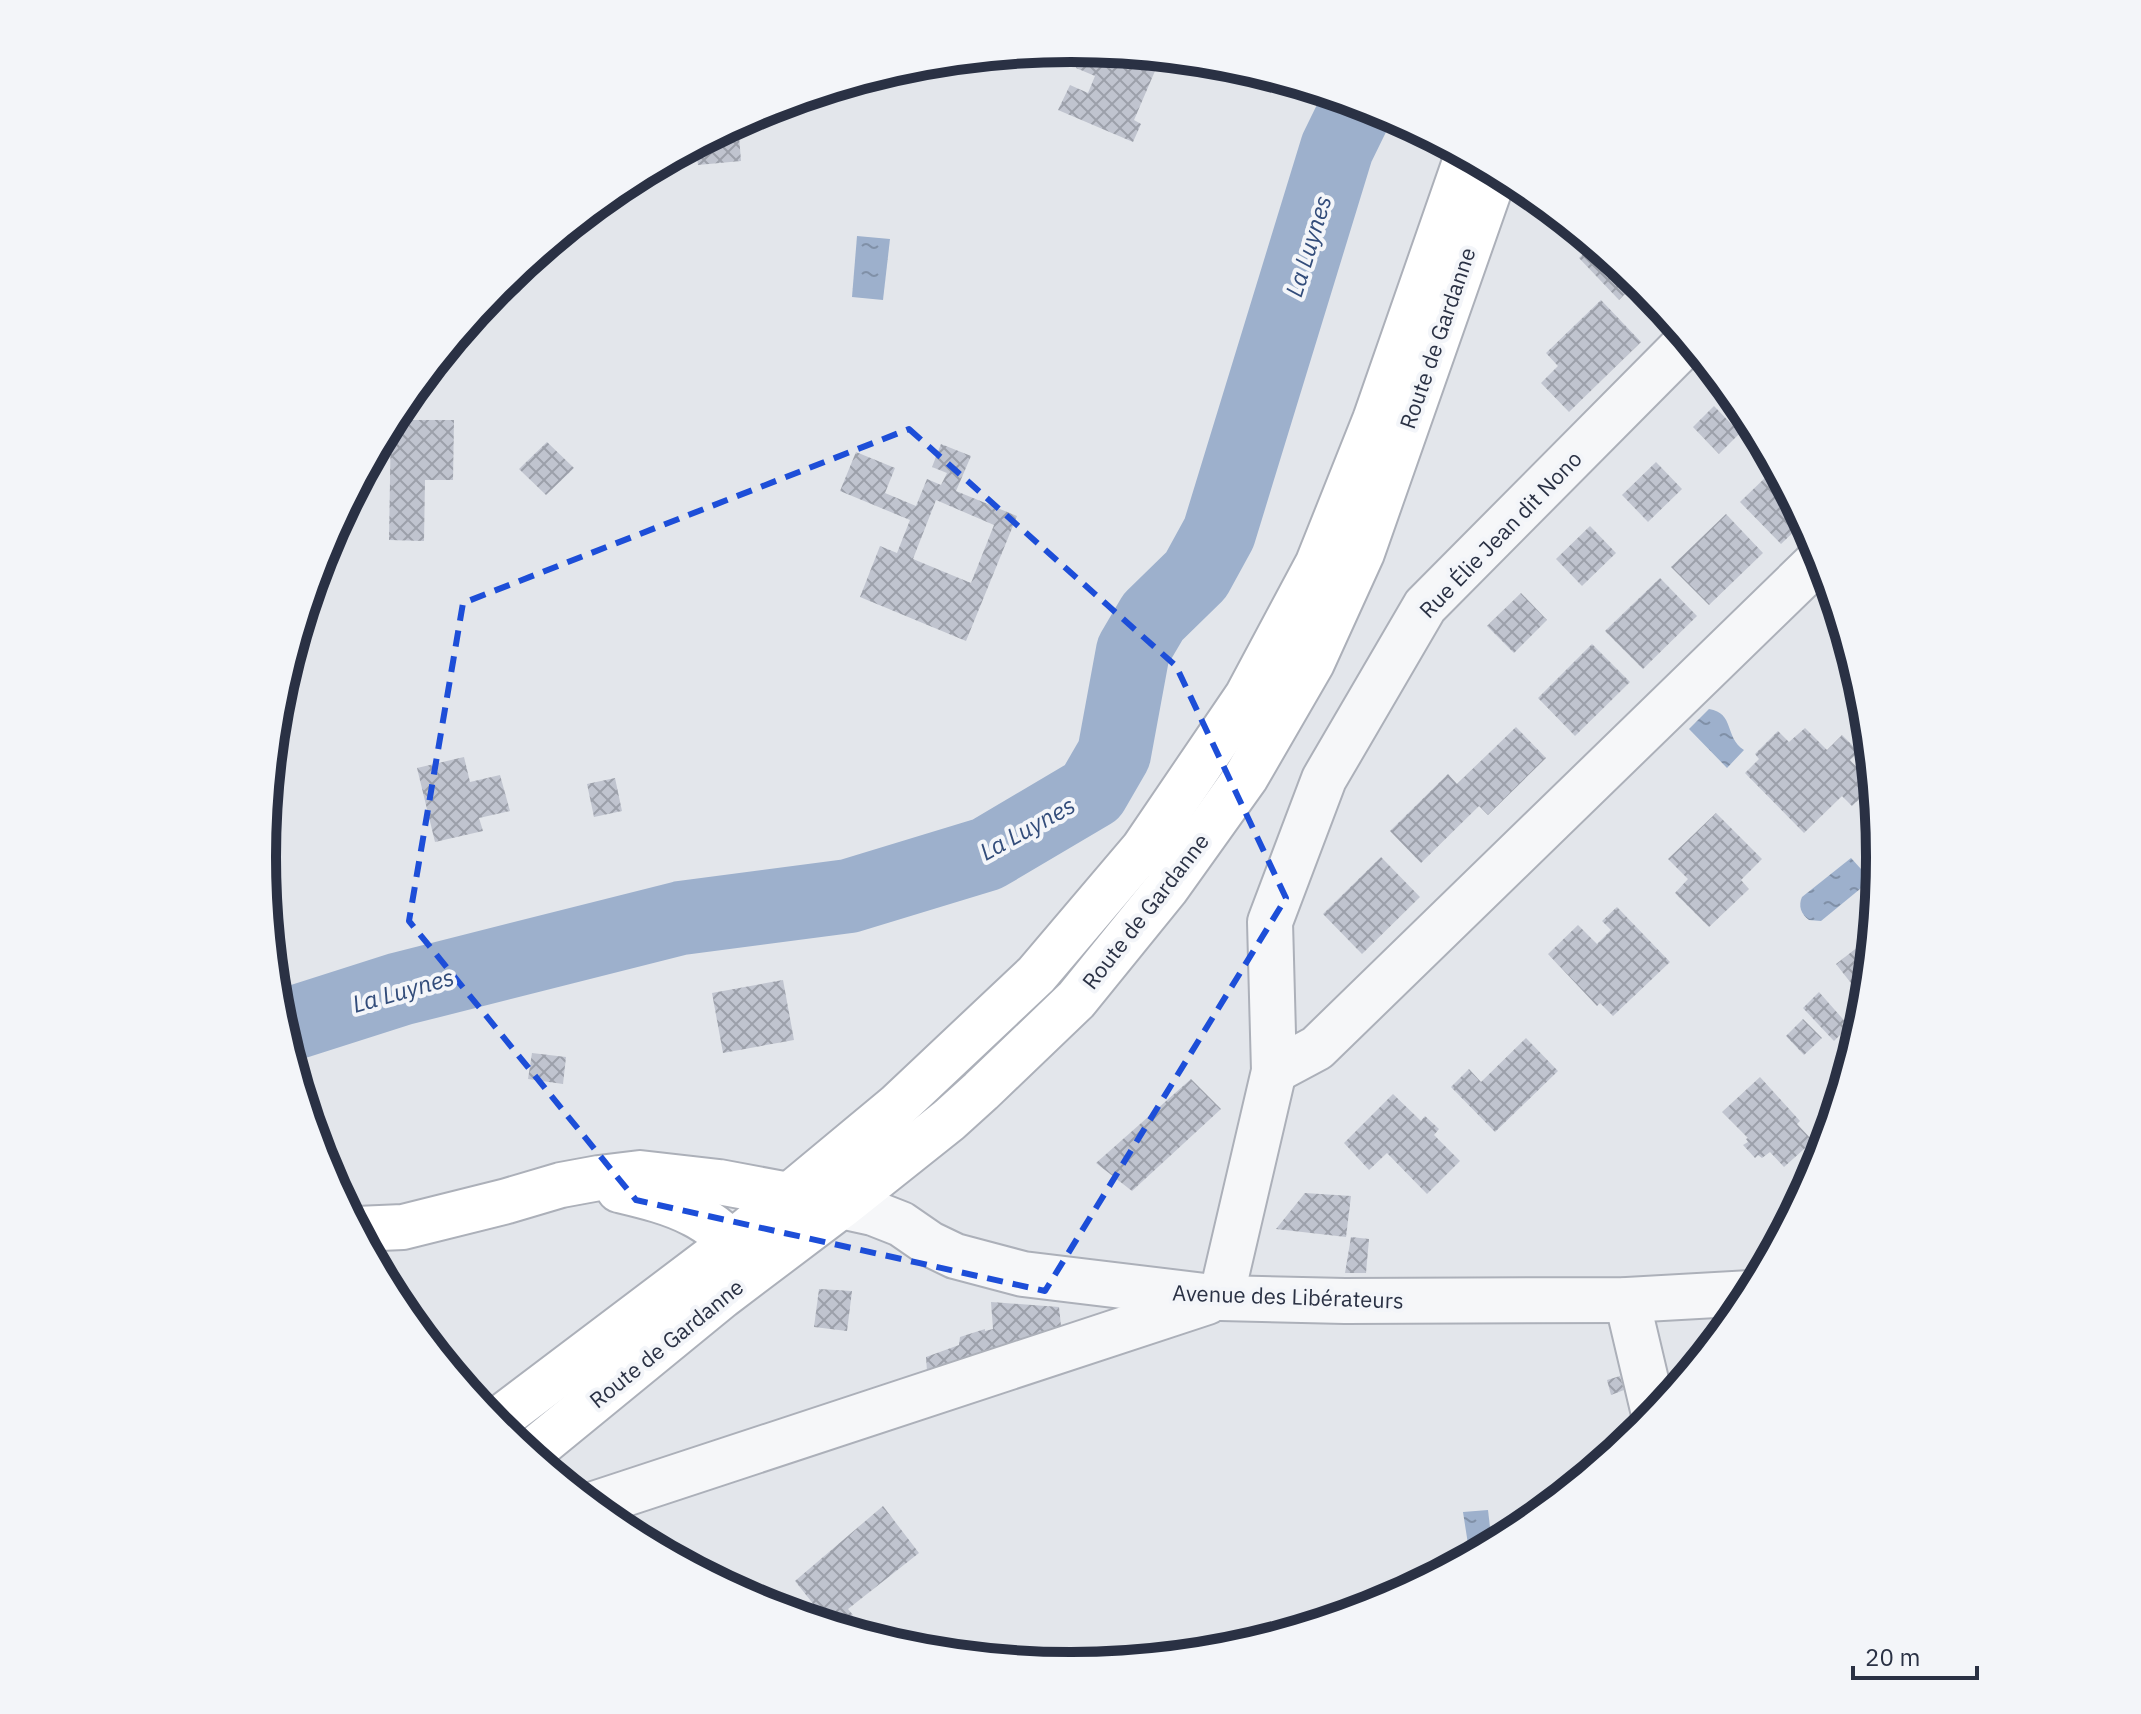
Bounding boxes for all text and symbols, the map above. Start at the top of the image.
water label: La Luynes [1277,191,1339,301]
street label: Route de Gardanne [1392,243,1482,433]
street label: Rue Élie Jean dit Nono [1412,444,1588,624]
water label: La Luynes [974,789,1080,867]
street label: Route de Gardanne [1075,827,1215,995]
water label: La Luynes [348,960,458,1020]
street label: Route de Gardanne [583,1272,749,1414]
street label: Avenue des Libérateurs [1172,1277,1404,1315]
scale bar [1853,1630,1977,1680]
text: 20 m [1865,1641,1920,1673]

